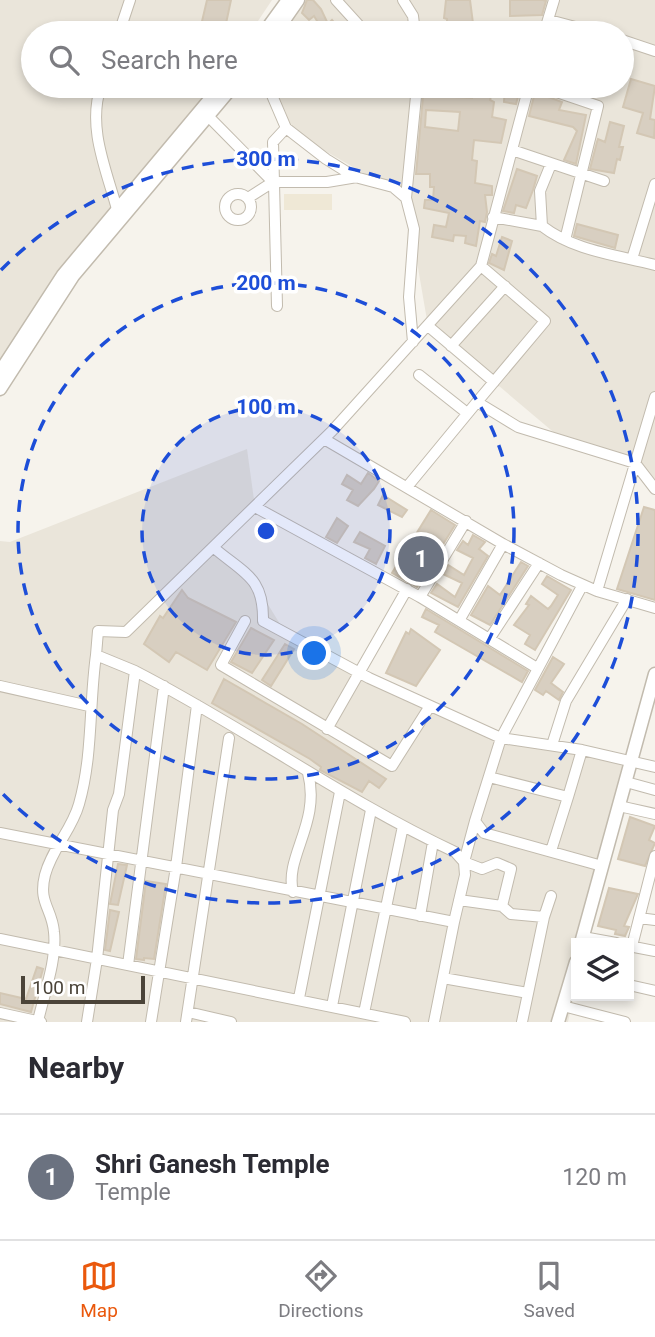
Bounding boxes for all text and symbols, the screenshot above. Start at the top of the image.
search box [21,21,634,98]
icon: search [45,41,83,79]
text: Search here [101,45,238,75]
text: 300 m [236,147,296,171]
text: 200 m [236,271,296,295]
text: 100 m [236,395,296,419]
centre of rings [254,519,278,543]
pin: 1 [398,533,444,585]
your location [297,636,331,670]
map controls [571,938,634,1001]
button: layers [571,938,634,1001]
scale bar [21,973,145,1005]
text: 100 m [32,976,85,999]
text: Nearby [28,1050,124,1085]
text: Shri Ganesh Temple [95,1149,329,1179]
text: 1 [44,1164,58,1191]
text: 120 m [562,1164,627,1191]
text: Temple [95,1179,171,1206]
tab: Map [80,1257,118,1322]
tab: Directions [278,1257,363,1322]
tab: Saved [524,1257,575,1322]

